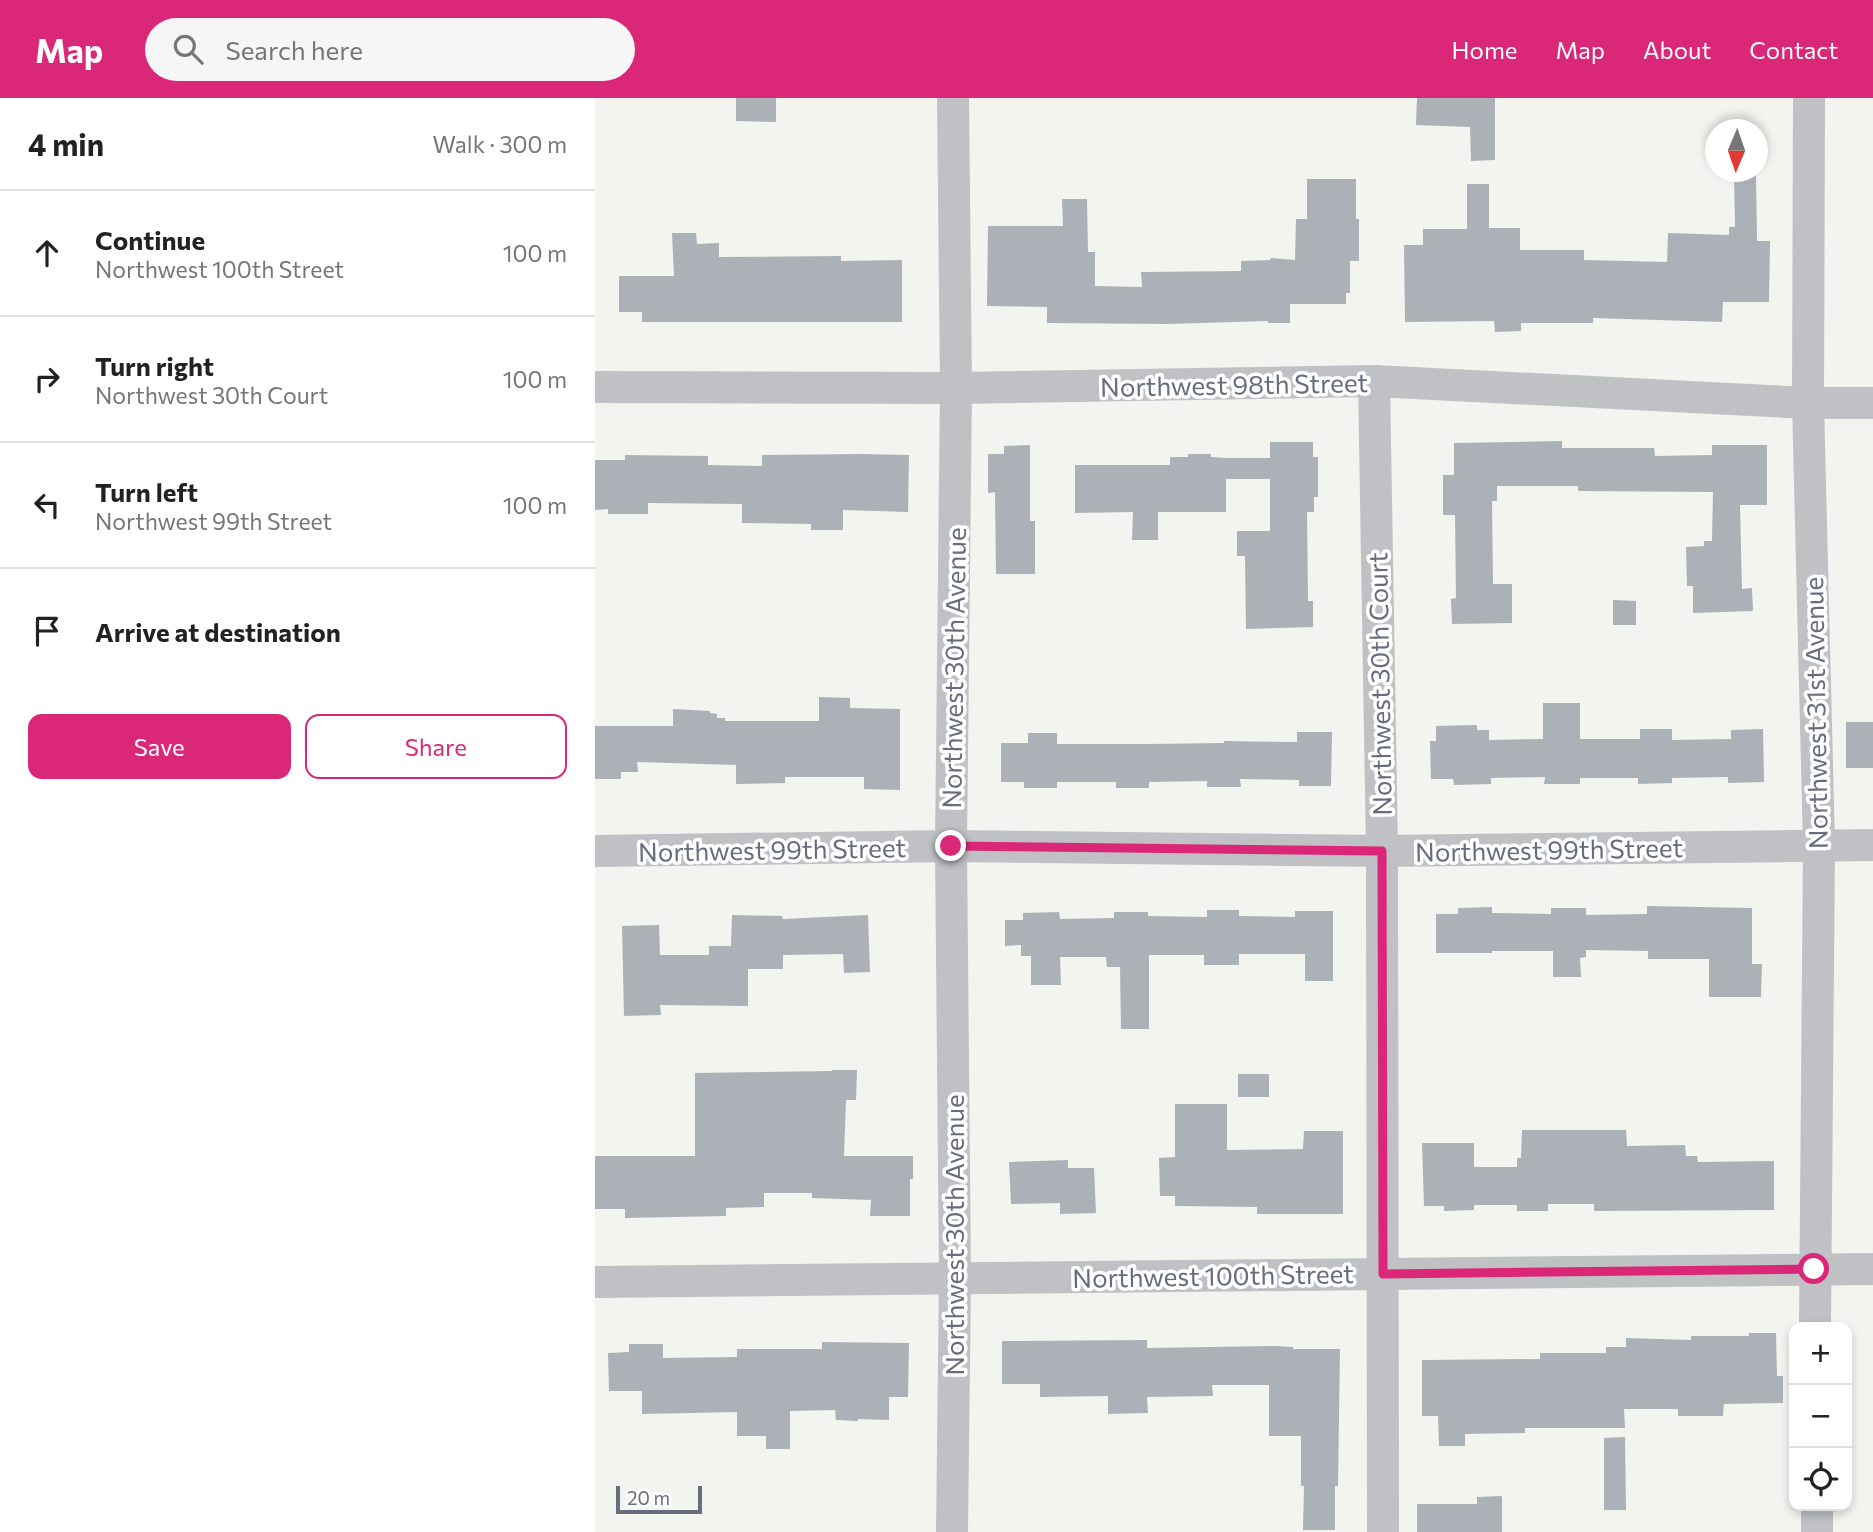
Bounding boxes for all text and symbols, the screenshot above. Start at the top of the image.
search box [145,18,635,81]
text: Map [35,29,103,70]
icon: search [169,30,207,68]
text: Search here [225,34,363,65]
text: Home [1452,35,1518,64]
text: Map [1556,35,1605,64]
text: About [1643,35,1711,64]
text: Contact [1749,35,1838,64]
north arrow [1705,119,1768,182]
text: 4 min [28,125,104,162]
text: Walk · 300 m [433,130,567,158]
text: Continue [95,224,205,255]
icon: ahead [28,234,66,272]
text: 100 m [503,239,567,267]
text: Northwest 100th Street [95,255,344,283]
text: Turn right [95,350,214,381]
icon: right [28,360,66,398]
text: 100 m [503,365,567,393]
street label: Northwest 98th Street [1100,366,1368,402]
text: Northwest 30th Court [95,381,328,409]
text: Turn left [95,476,198,507]
icon: left [28,486,66,524]
text: 100 m [503,491,567,519]
text: Northwest 99th Street [95,507,332,535]
street label: Northwest 30th Avenue [935,527,971,809]
street label: Northwest 30th Court [1361,552,1397,816]
street label: Northwest 31st Avenue [1797,577,1833,849]
icon: arrive [28,612,66,650]
text: Arrive at destination [95,616,341,647]
button: Save [28,714,291,779]
button: Share [305,714,567,779]
route end [935,830,966,861]
street label: Northwest 99th Street [638,831,906,867]
street label: Northwest 99th Street [1415,831,1683,867]
street label: Northwest 30th Avenue [938,1094,969,1376]
route start [1798,1253,1829,1284]
street label: Northwest 100th Street [1072,1257,1354,1293]
map controls [1789,1322,1852,1511]
button: + [1789,1322,1852,1385]
button: − [1789,1385,1852,1448]
button: locate [1789,1448,1852,1511]
scale bar [616,1483,702,1515]
text: 20 m [627,1486,670,1509]

